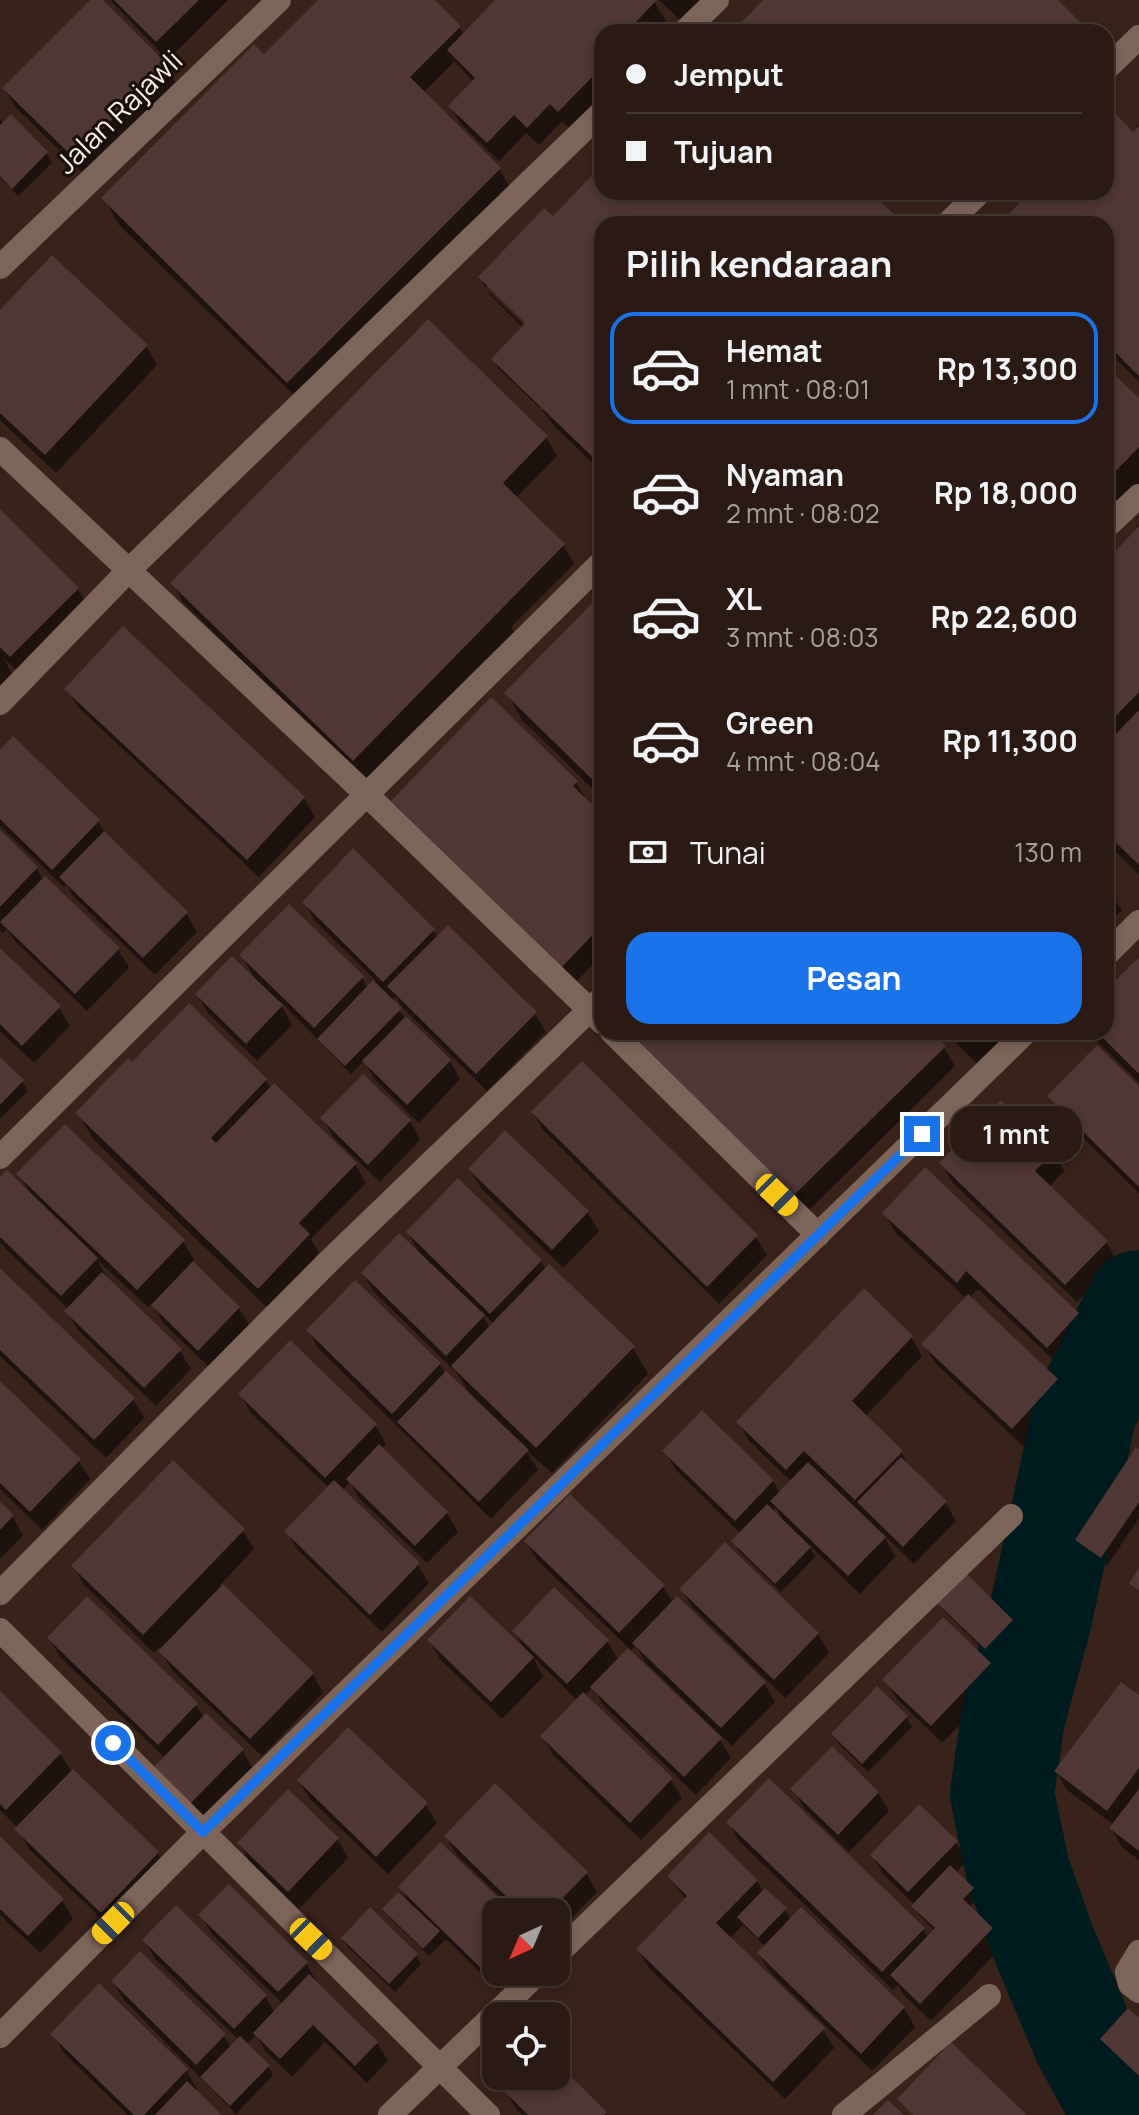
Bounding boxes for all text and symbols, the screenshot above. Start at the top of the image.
street label: Jalan Rajawli [47,41,190,181]
text: Jemput [674,54,784,95]
text: Tujuan [674,131,773,172]
text: Pilih kendaraan [626,239,892,288]
text: Hemat [726,330,823,371]
icon: car [630,332,702,404]
text: Rp 13,300 [937,348,1078,389]
text: 1 mnt · 08:01 [726,371,870,407]
text: Nyaman [726,454,844,495]
icon: car [630,456,702,528]
text: Rp 18,000 [934,472,1078,513]
text: 2 mnt · 08:02 [726,495,880,531]
text: XL [726,578,762,619]
icon: car [630,580,702,652]
text: Rp 22,600 [931,596,1078,637]
text: 3 mnt · 08:03 [726,619,879,655]
text: Green [726,702,814,743]
icon: car [630,704,702,776]
text: Rp 11,300 [943,720,1078,761]
text: 4 mnt · 08:04 [726,743,881,779]
icon: cash [626,830,670,874]
text: Tunai [690,832,766,873]
text: 130 m [1014,834,1082,870]
button: Pesan [626,932,1082,1024]
callout: 1 mnt [950,1106,1082,1162]
route end [904,1116,940,1152]
text: 1 mnt [982,1116,1050,1152]
car [751,1170,803,1220]
route start [95,1725,131,1761]
car [88,1898,138,1948]
north arrow [482,1898,570,1986]
map controls [482,1898,570,2090]
car [285,1914,337,1964]
button: locate [482,2002,570,2090]

